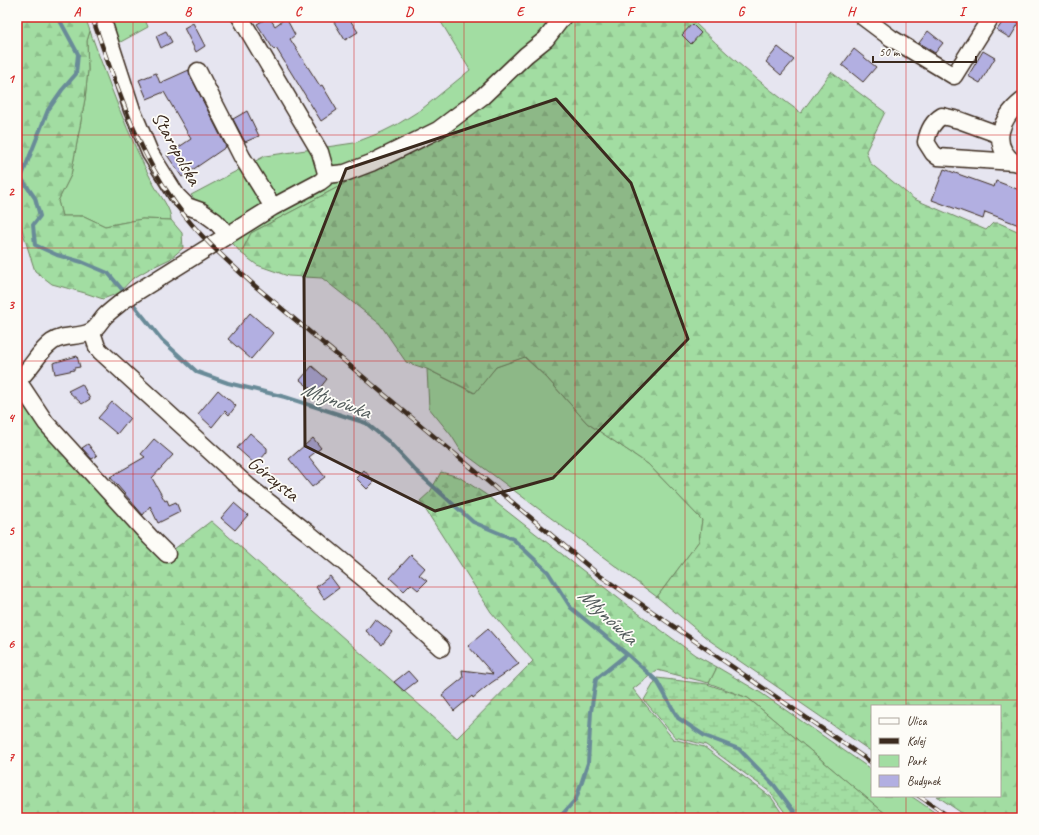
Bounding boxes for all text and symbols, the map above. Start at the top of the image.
text: A [74,4,82,20]
text: B [185,4,193,20]
text: C [295,4,303,20]
text: D [405,4,414,20]
text: E [517,4,526,20]
text: F [627,4,636,20]
text: G [738,4,746,20]
text: H [847,4,857,20]
text: I [959,4,968,20]
scale bar [873,38,976,64]
text: 50 m [879,44,901,60]
text: 1 [8,71,16,87]
street label: Staropolska [146,107,208,191]
text: 2 [8,184,15,200]
text: 3 [8,297,15,313]
water label: Młynówka [298,376,376,425]
text: 4 [8,410,16,426]
street label: Górzysta [243,450,306,508]
text: 5 [8,523,15,539]
water label: Młynówka [573,582,644,651]
text: 6 [8,636,15,652]
legend [871,705,1001,797]
text: Ulica [907,713,928,729]
text: Kolej [907,733,927,749]
text: 7 [8,749,15,765]
text: Park [907,753,928,769]
text: Budynek [907,773,942,789]

